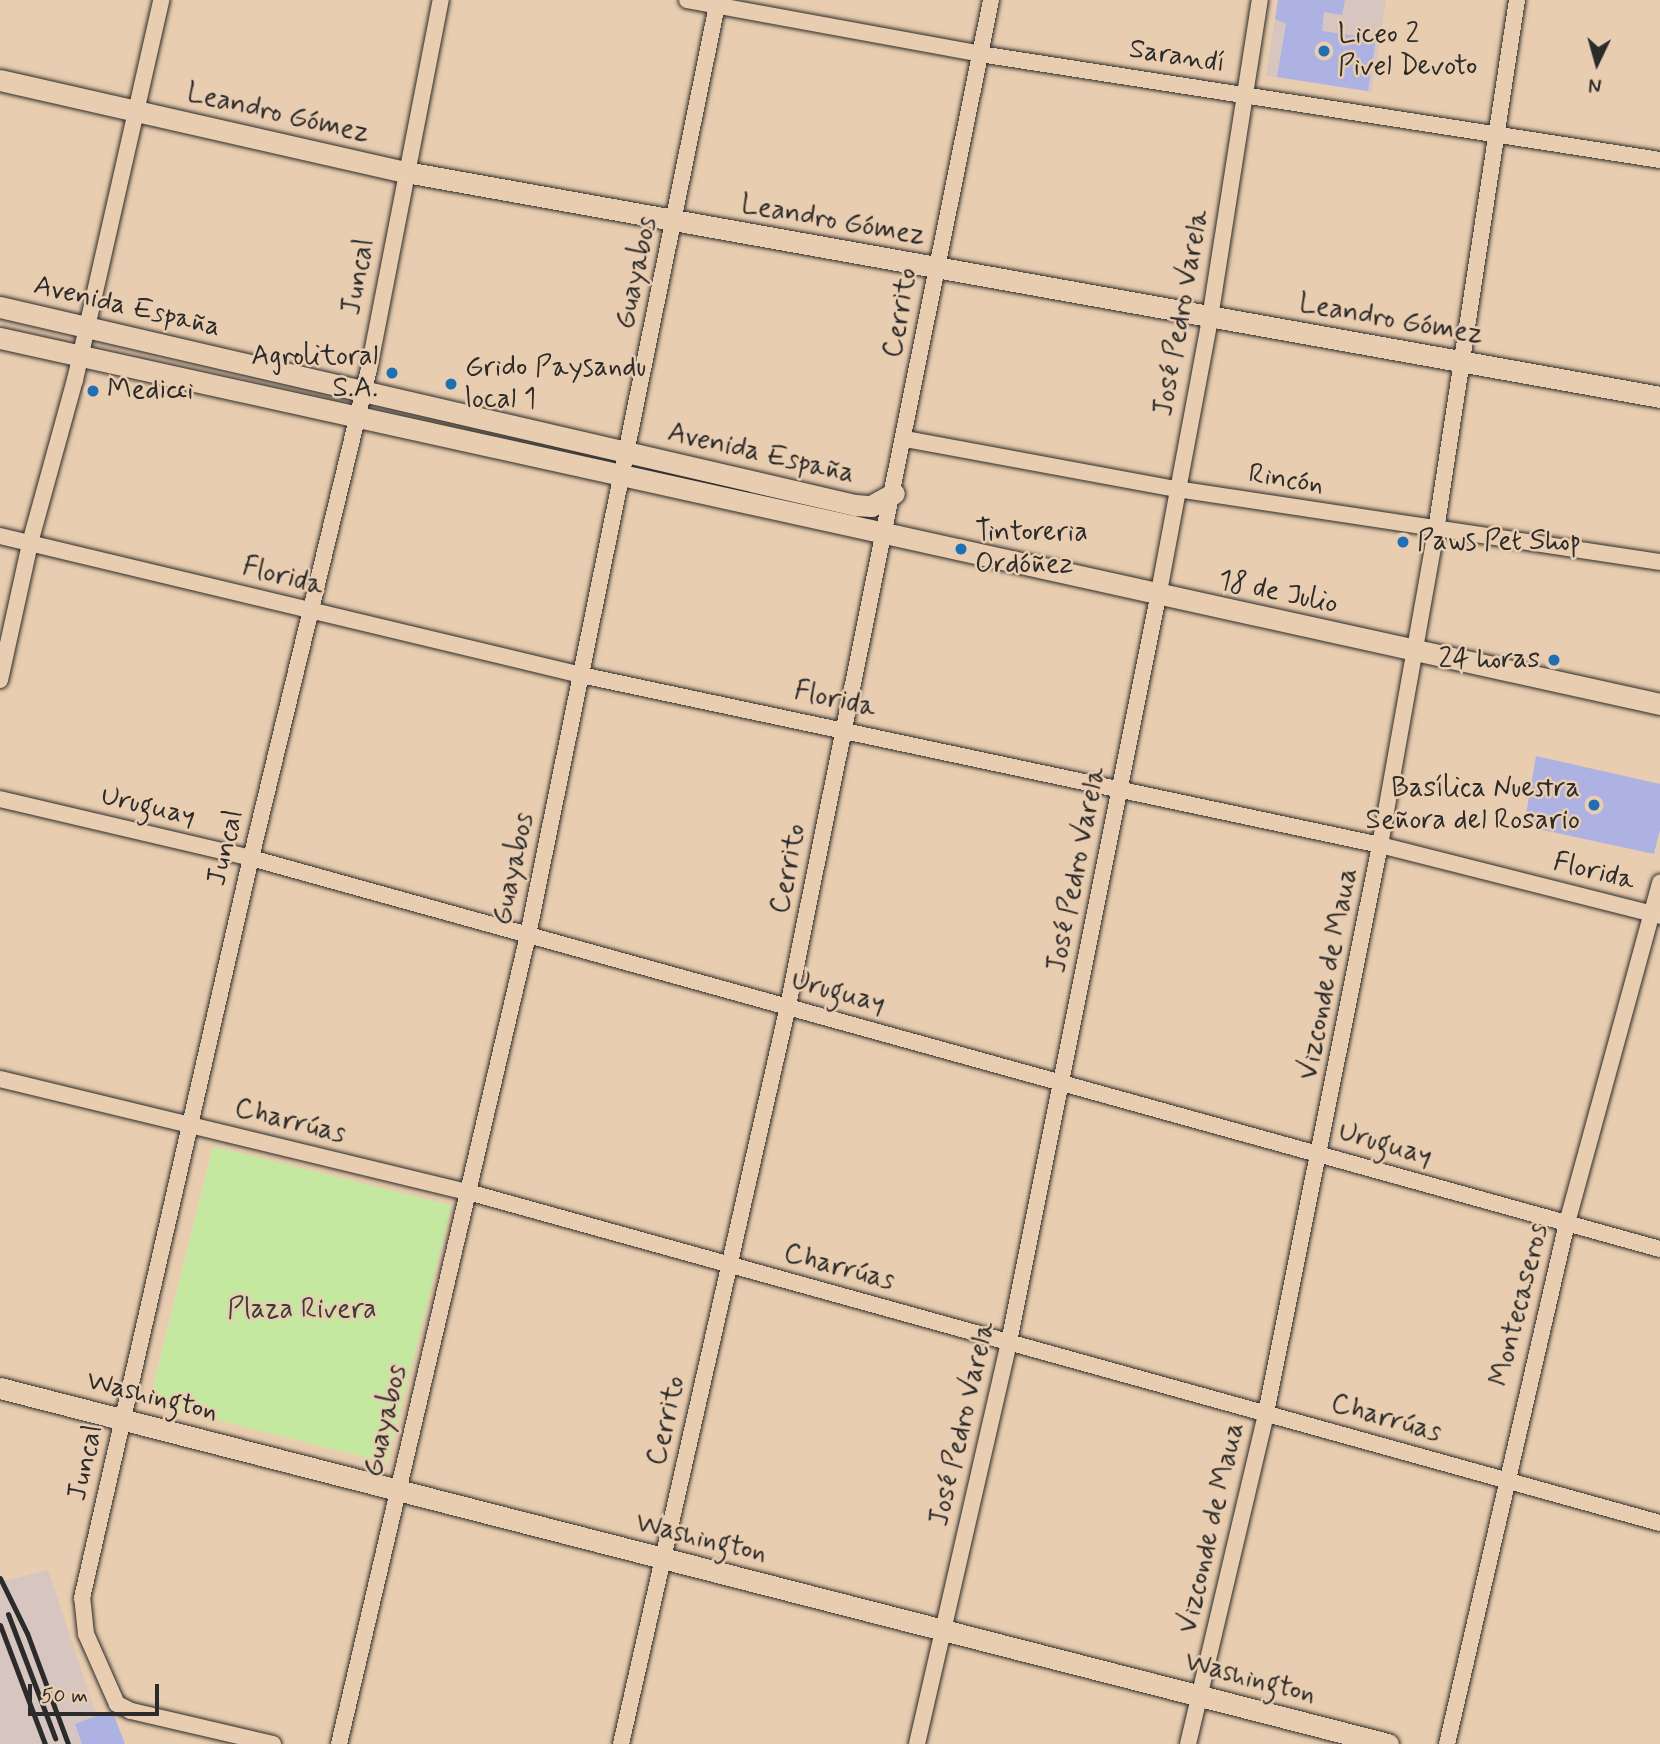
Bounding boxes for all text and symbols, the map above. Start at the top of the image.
place label: Liceo 2 Pivel Devoto [1338,18,1477,84]
north arrow [1562,28,1632,98]
street label: Sarandí [1127,33,1227,81]
marker: Liceo 2 Pivel Devoto [1316,43,1332,59]
text: N [1588,71,1603,97]
street label: Leandro Gómez [183,77,373,151]
street label: Leandro Gómez [738,188,928,254]
street label: José Pedro Varela [1147,207,1217,419]
street label: Guayabos [609,214,665,332]
street label: Juncal [335,236,383,318]
street label: Cerrito [877,265,925,361]
street label: Avenida España [34,270,220,344]
street label: Leandro Gómez [1296,287,1486,353]
place label: Agrolitoral S.A. [251,340,378,406]
place label: Grido Paysandu local 1 [465,351,648,417]
marker: Agrolitoral S.A. [384,365,400,381]
place label: Medicci [107,374,194,408]
marker: Grido Paysandu local 1 [443,376,459,392]
marker: Medicci [85,383,101,399]
street label: Avenida España [668,417,854,491]
street label: Rincón [1246,458,1326,502]
place label: Tintoreria Ordóñez [975,516,1088,582]
place label: Paws Pet Shop [1417,525,1581,559]
marker: Paws Pet Shop [1395,534,1411,550]
marker: Tintoreria Ordóñez [953,541,969,557]
street label: Florida [239,551,327,603]
street label: 18 de Julio [1213,563,1343,623]
place label: 24 horas [1438,643,1540,677]
marker: 24 horas [1546,652,1562,668]
street label: Florida [791,675,879,725]
street label: José Pedro Varela [1041,764,1113,976]
place label: Basílica Nuestra Señora del Rosario [1365,772,1580,838]
street label: Uruguay [98,780,198,834]
marker: Basílica Nuestra Señora del Rosario [1586,797,1602,813]
street label: Juncal [200,807,252,889]
street label: Guayabos [486,810,542,928]
street label: Cerrito [764,821,814,917]
street label: Florida [1550,846,1638,898]
street label: Vizconde de Maua [1292,867,1366,1081]
street label: Uruguay [787,964,889,1022]
street label: Charrúas [231,1092,349,1152]
street label: Uruguay [1334,1116,1436,1174]
street label: Montecaseros [1484,1220,1556,1390]
street label: Charrúas [780,1237,898,1299]
park label: Plaza Rivera [226,1293,378,1327]
street label: José Pedro Varela [923,1318,1003,1530]
street label: Guayabos [357,1362,415,1480]
street label: Washington [83,1364,221,1430]
street label: Cerrito [640,1373,694,1469]
street label: Charrúas [1327,1387,1445,1451]
street label: Juncal [61,1422,111,1504]
street label: Vizconde de Maua [1172,1422,1252,1634]
street label: Washington [632,1506,770,1572]
street label: Washington [1181,1645,1319,1713]
scale bar [32,1670,163,1714]
text: 50 m [41,1682,88,1710]

